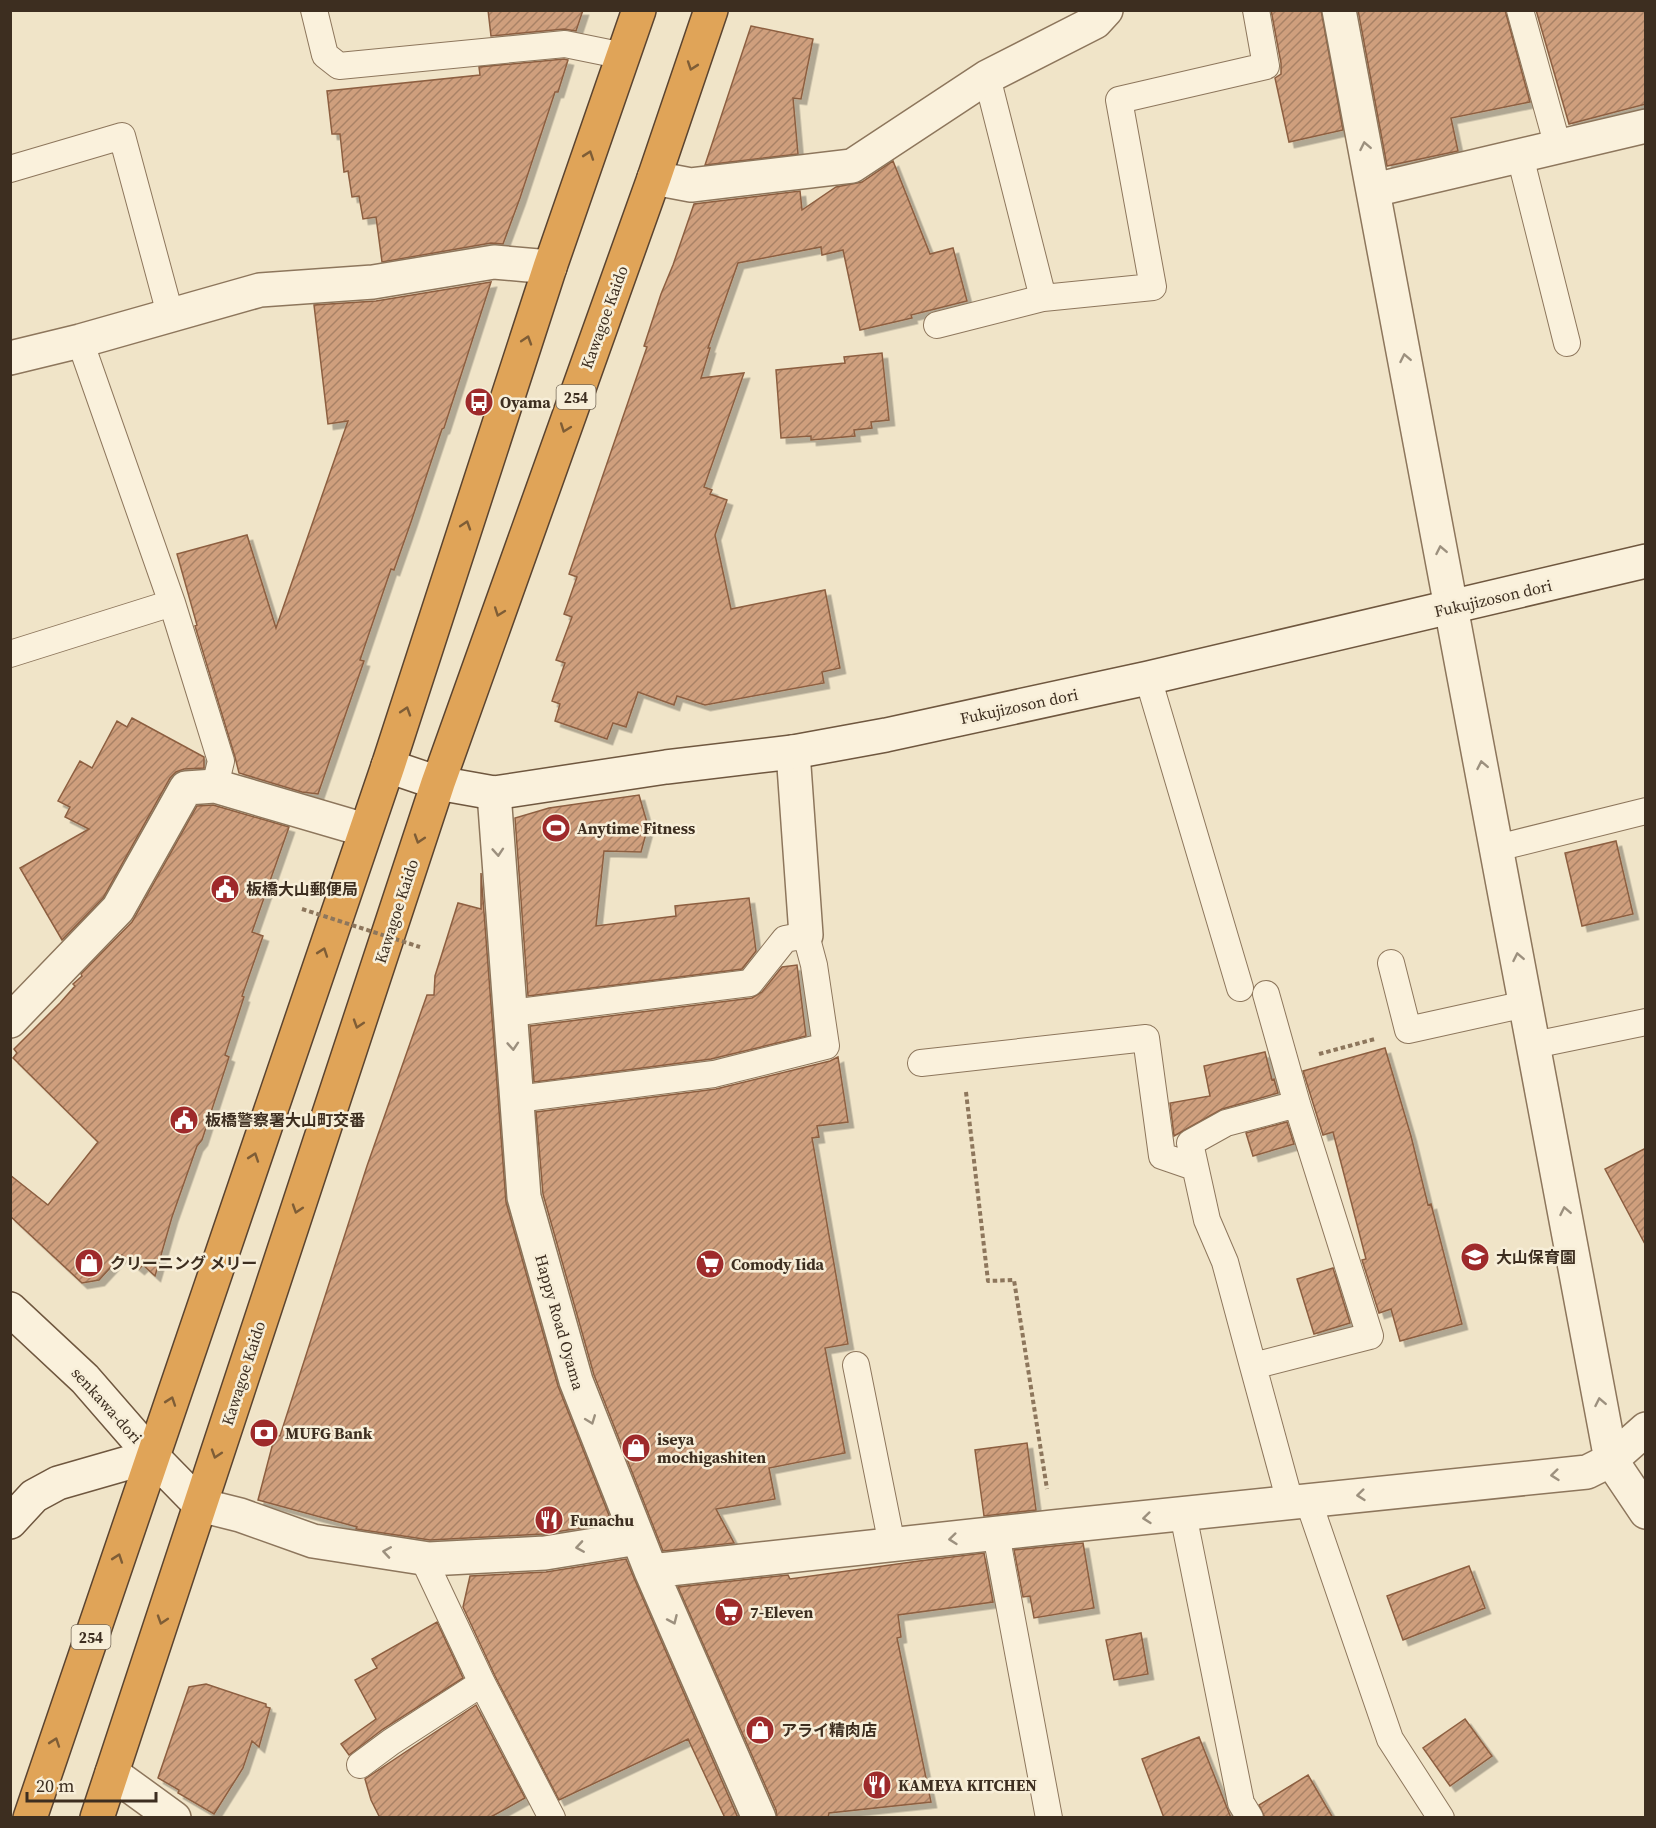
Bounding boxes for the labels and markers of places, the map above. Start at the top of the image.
bus stop icon: Oyama [463,386,495,418]
place label: Oyama [500,391,551,413]
sports icon: Anytime Fitness [540,812,572,844]
place label: Anytime Fitness [577,817,695,839]
public building icon: 板橋大山郵便局 [209,873,241,905]
place label: 板橋大山郵便局 [246,878,358,900]
public building icon: 板橋警察署大山町交番 [168,1104,200,1136]
place label: 板橋警察署大山町交番 [205,1109,365,1131]
school or university icon: 大山保育園 [1459,1241,1491,1273]
place label: 大山保育園 [1496,1246,1576,1268]
shop icon: クリーニング メリー [73,1247,105,1279]
supermarket icon: Comody Iida [694,1248,726,1280]
place label: クリーニング メリー [110,1252,257,1274]
place label: Comody Iida [731,1253,825,1275]
bank icon: MUFG Bank [248,1417,280,1449]
place label: MUFG Bank [285,1422,373,1444]
place label: iseya mochigashiten [657,1428,766,1468]
shop icon: iseya mochigashiten [620,1432,652,1464]
restaurant icon: Funachu [533,1504,565,1536]
place label: Funachu [570,1509,634,1531]
supermarket icon: 7-Eleven [713,1596,745,1628]
place label: 7-Eleven [750,1601,813,1623]
shop icon: アライ精肉店 [744,1714,776,1746]
place label: アライ精肉店 [781,1719,877,1741]
restaurant icon: KAMEYA KITCHEN [861,1769,893,1801]
place label: KAMEYA KITCHEN [898,1774,1037,1796]

